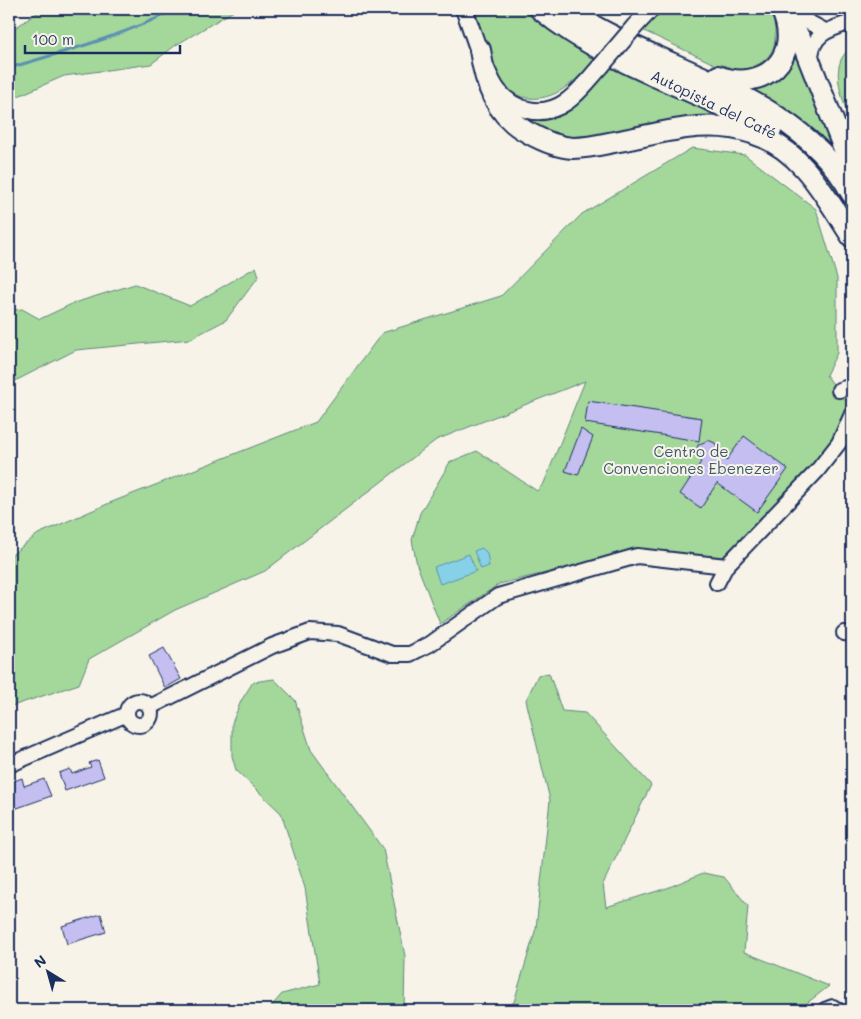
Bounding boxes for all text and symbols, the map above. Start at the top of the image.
scale bar [25,22,180,54]
text: 100 m [32,29,74,49]
street label: Autopista del Café [648,65,780,143]
park label: Centro de Convenciones Ebenezer [603,441,779,478]
north arrow [22,946,72,996]
text: N [30,950,50,972]

